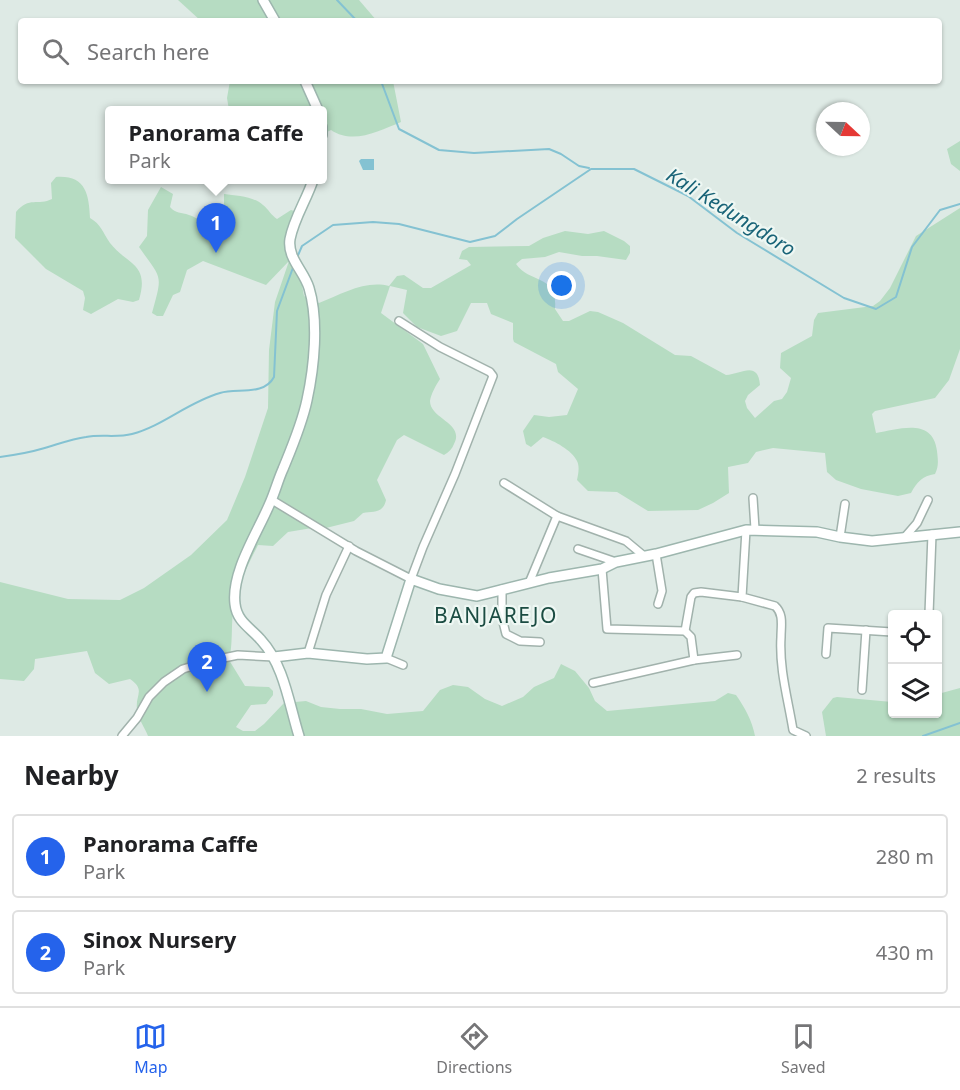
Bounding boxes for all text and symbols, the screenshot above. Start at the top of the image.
search box [18,18,942,84]
icon: search [39,35,72,68]
text: Search here [87,36,209,66]
north arrow [816,102,870,156]
popup [105,106,327,184]
text: Panorama Caffe [128,117,304,147]
text: Park [128,147,171,174]
water label: Kali Kedungdoro [662,161,801,262]
pin: 1 [196,204,236,253]
your location [547,271,576,300]
district label: BANJAREJO [434,601,558,629]
map controls [888,610,942,718]
button: locate [888,610,942,664]
pin: 2 [188,642,226,692]
button: layers [888,664,942,718]
text: Nearby [24,757,119,793]
text: 2 results [856,762,936,789]
text: Panorama Caffe [83,828,258,858]
text: 1 [40,843,51,870]
text: 280 m [876,843,934,870]
text: Park [83,858,125,885]
text: Sinox Nursery [83,924,236,954]
text: 2 [40,939,51,966]
text: 430 m [876,939,934,966]
text: Park [83,954,125,981]
tab: Map [134,1020,168,1078]
tab: Directions [436,1020,512,1078]
tab: Saved [781,1020,826,1078]

